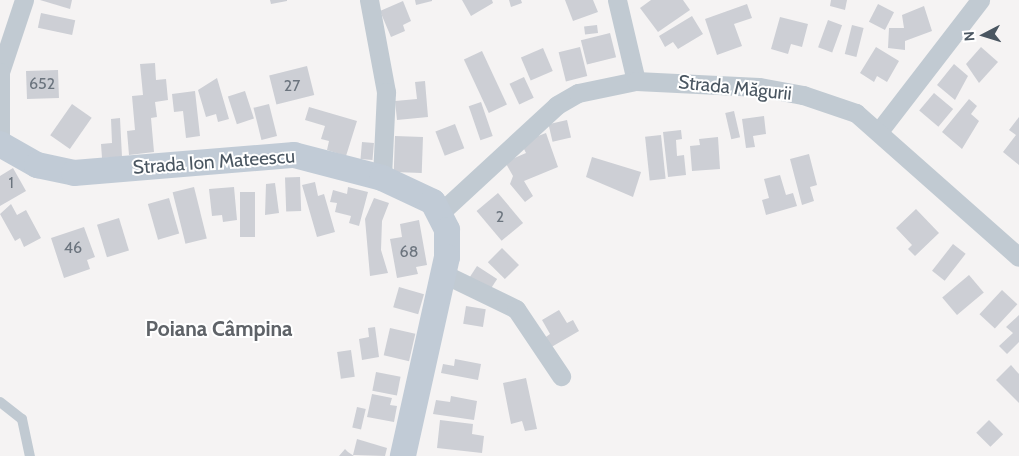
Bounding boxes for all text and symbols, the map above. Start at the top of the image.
north arrow [959,10,1009,60]
text: N [960,31,978,42]
street label: Strada Măgurii [677,71,793,105]
house number: 652 [29,74,55,94]
house number: 27 [284,76,300,96]
street label: Strada Ion Mateescu [132,145,296,179]
house number: 1 [8,173,14,193]
house number: 2 [496,207,504,227]
house number: 46 [64,238,82,258]
house number: 68 [400,242,418,262]
district label: Poiana Câmpina [145,316,293,342]

